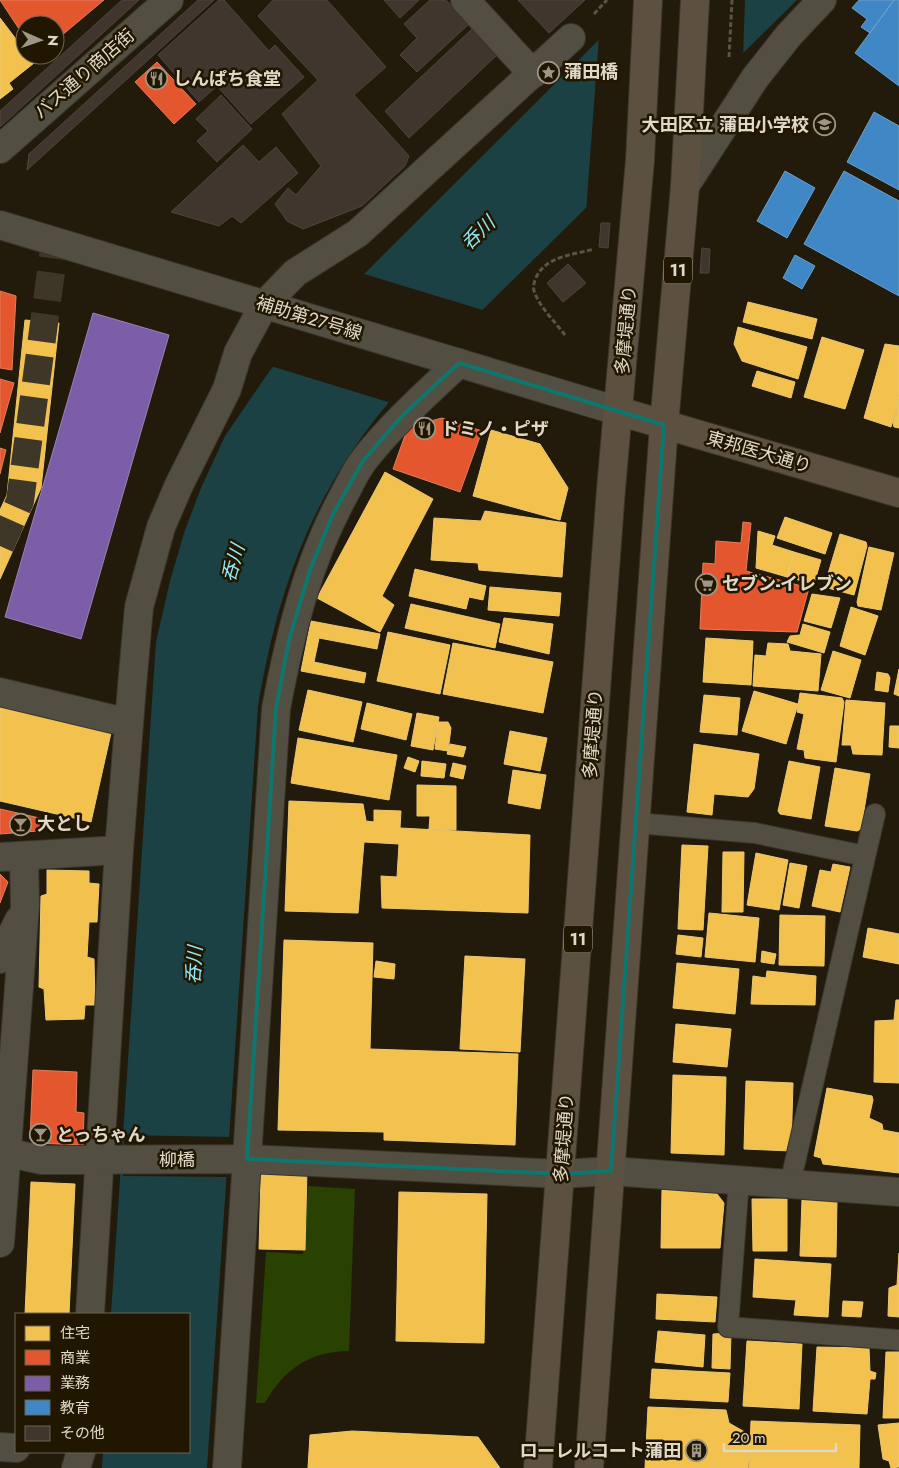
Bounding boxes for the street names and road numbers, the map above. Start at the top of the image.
street label: バス通り商店街 [28,23,140,125]
road number: 11 [664,256,692,284]
street label: 多摩堤通り [609,284,643,376]
street label: 補助第27号線 [253,290,365,346]
street label: 東邦医大通り [704,425,814,479]
street label: 多摩堤通り [577,688,609,780]
road number: 11 [564,926,592,952]
street label: 多摩堤通り [548,1092,580,1184]
street label: 柳橋 [159,1147,195,1173]

